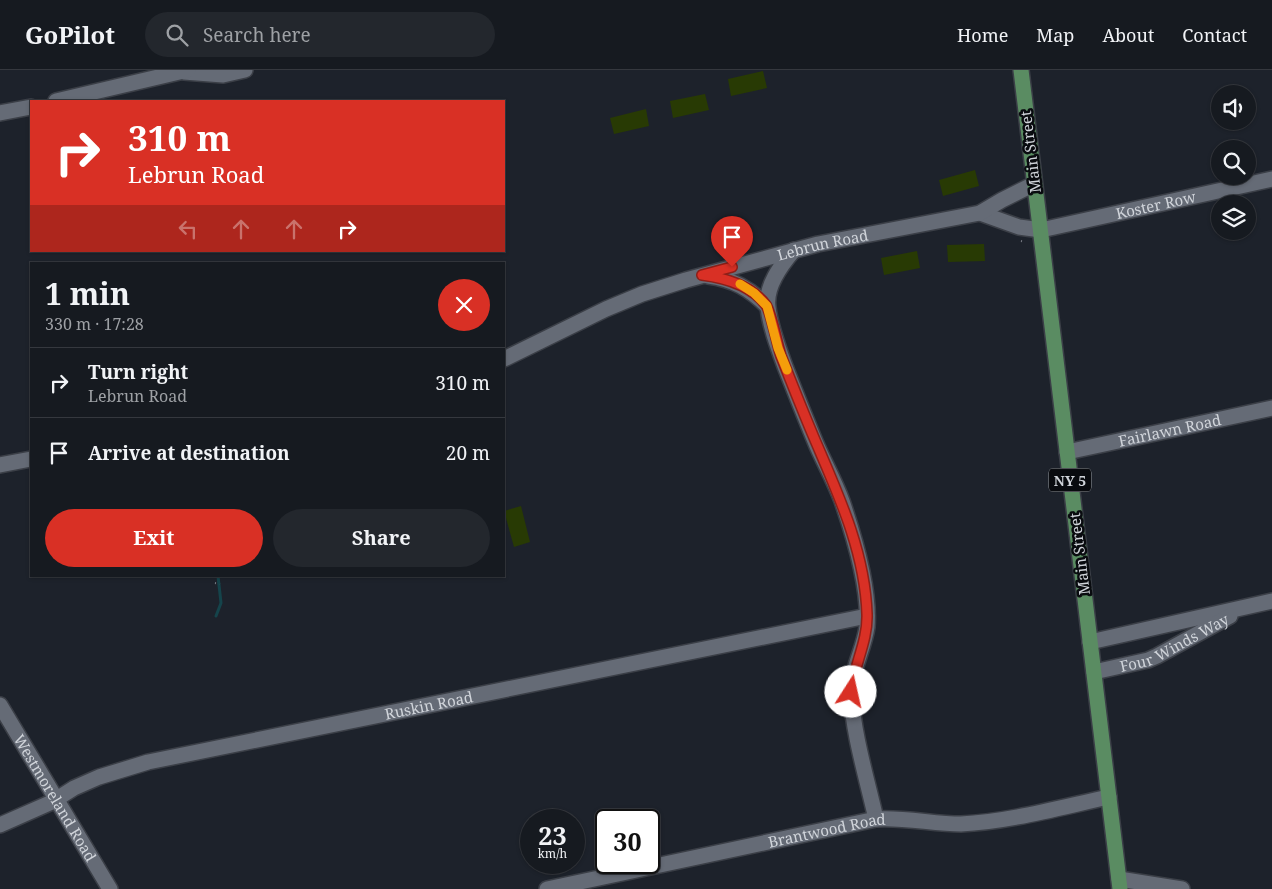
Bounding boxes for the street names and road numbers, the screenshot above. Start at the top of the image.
street label: Main Street [1015,110,1045,194]
street label: Koster Row [1114,186,1198,223]
street label: Lebrun Road [775,225,870,265]
street label: Fairlawn Road [1117,409,1223,451]
road number: NY 5 [1049,468,1091,492]
street label: Main Street [1064,512,1094,596]
street label: Four Winds Way [1118,608,1233,676]
street label: Ruskin Road [383,686,475,724]
street label: Westmoreland Road [10,730,101,865]
street label: Brantwood Road [766,809,886,852]

